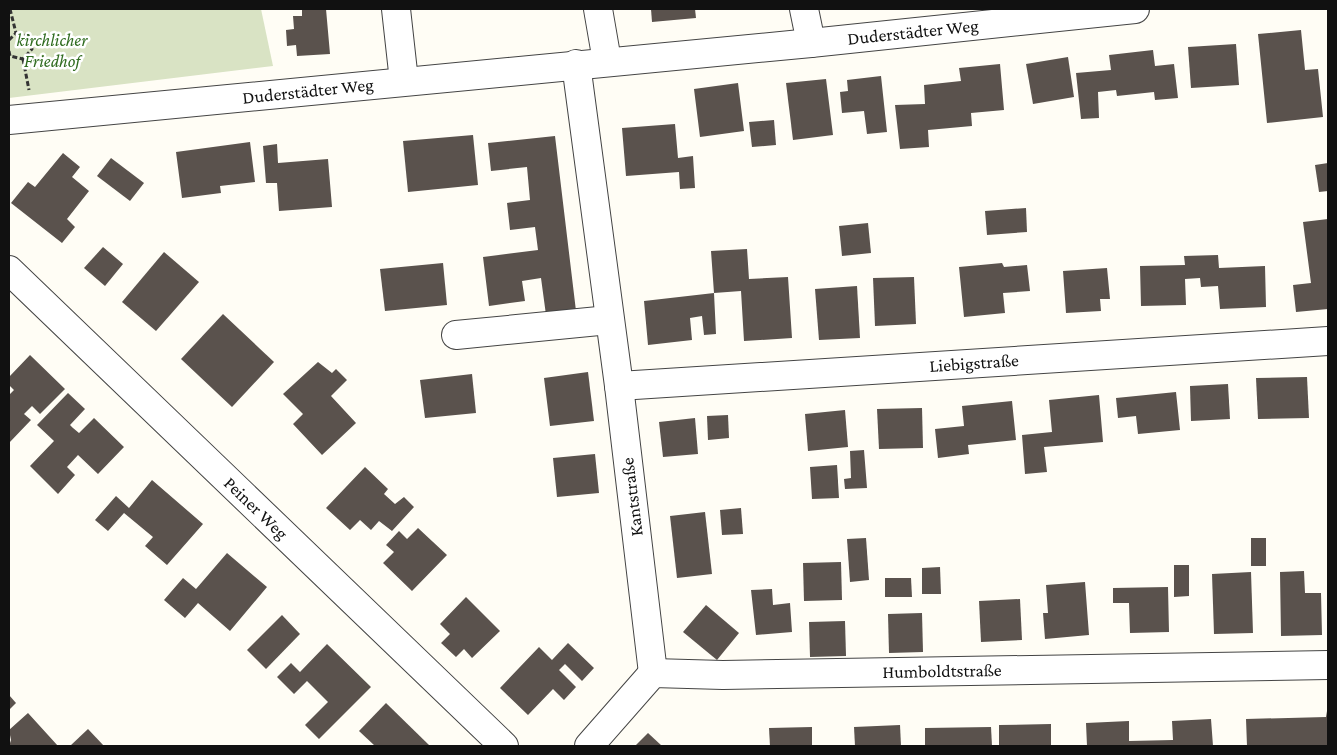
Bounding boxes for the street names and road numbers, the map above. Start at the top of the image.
street label: Duderstädter Weg [846,15,980,49]
street label: Duderstädter Weg [241,74,375,108]
street label: Liebigstraße [929,350,1019,376]
street label: Kantstraße [617,456,647,538]
street label: Peiner Weg [220,473,292,544]
street label: Humboldtstraße [882,660,1002,682]

